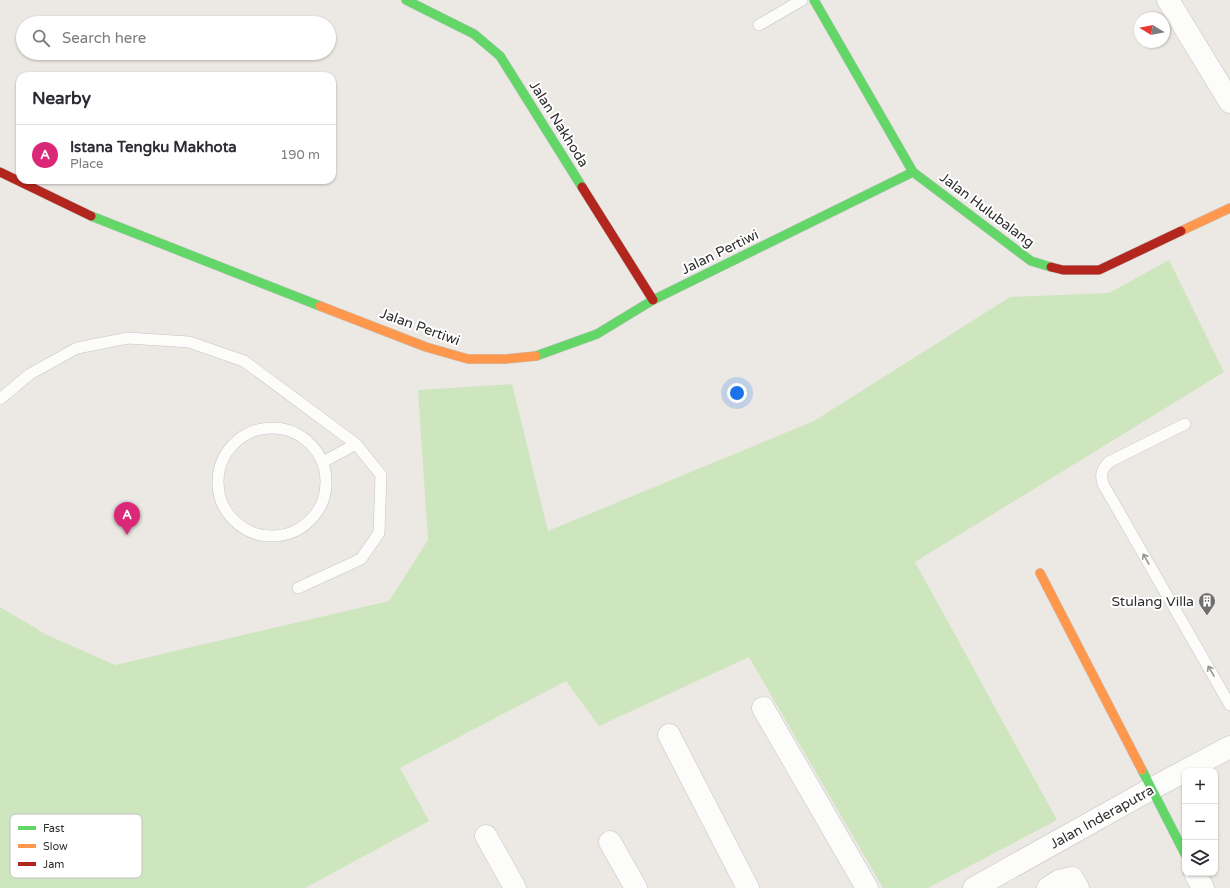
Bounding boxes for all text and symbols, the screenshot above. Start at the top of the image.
north arrow [1134,12,1170,48]
search box [16,16,336,60]
icon: search [30,27,52,49]
text: Search here [62,29,146,47]
street label: Jalan Nakhoda [526,78,592,170]
text: Nearby [32,88,91,109]
text: Istana Tengku Makhota [70,138,237,156]
text: A [40,147,50,163]
text: 190 m [280,147,320,163]
text: Place [70,156,103,172]
street label: Jalan Hulubalang [936,169,1038,251]
street label: Jalan Pertiwi [679,226,761,278]
street label: Jalan Pertiwi [378,305,462,349]
your location [727,383,747,403]
pin: A [114,502,140,535]
one-way arrow [1142,553,1150,565]
building icon: Stulang Villa [1197,591,1217,616]
place label: Stulang Villa [1112,593,1194,610]
one-way arrow [1206,665,1214,677]
map controls [1182,768,1218,876]
button: + [1182,768,1218,804]
street label: Jalan Inderaputra [1047,781,1157,853]
button: − [1182,804,1218,840]
legend [10,814,142,878]
text: Fast [43,822,64,835]
text: Slow [43,840,68,853]
button: layers [1182,840,1218,876]
text: Jam [43,858,64,871]

